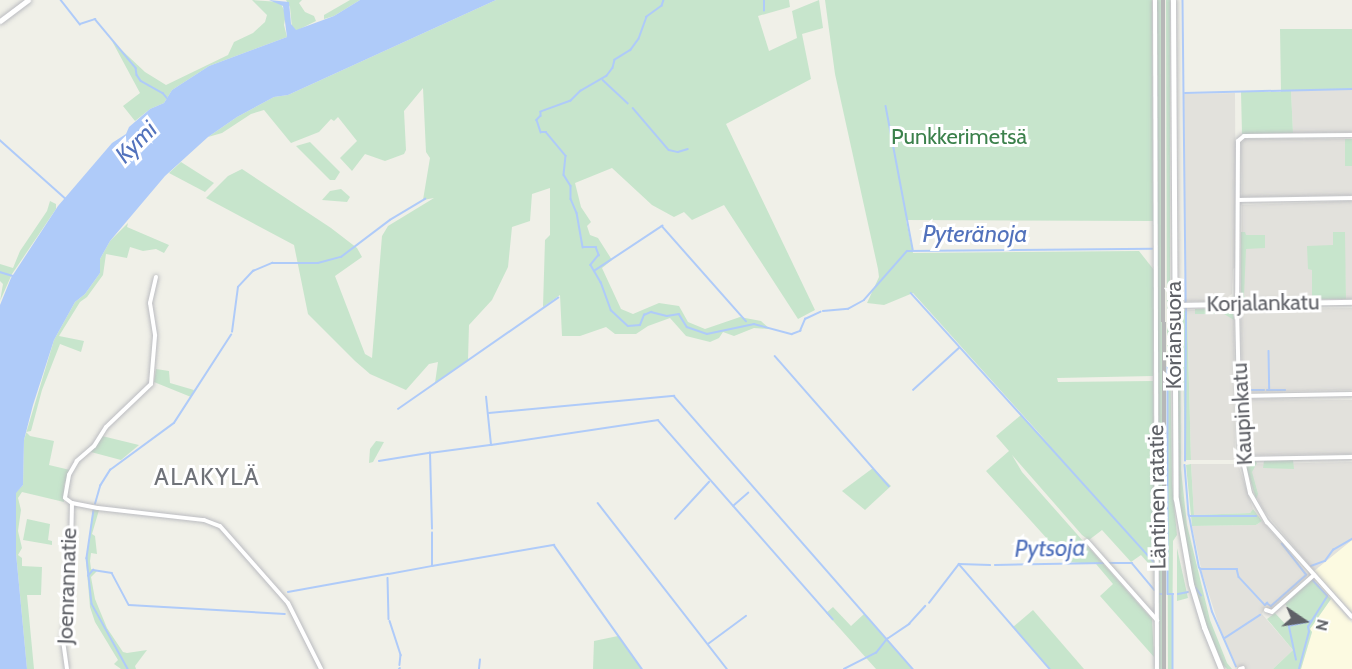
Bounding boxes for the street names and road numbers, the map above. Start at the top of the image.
street label: Koriansuora [1161,281,1187,389]
street label: Korjalankatu [1206,289,1320,317]
street label: Kaupinkatu [1226,362,1258,466]
street label: Läntinen ratatie [1143,424,1171,570]
street label: Joenrannatie [52,527,82,645]

